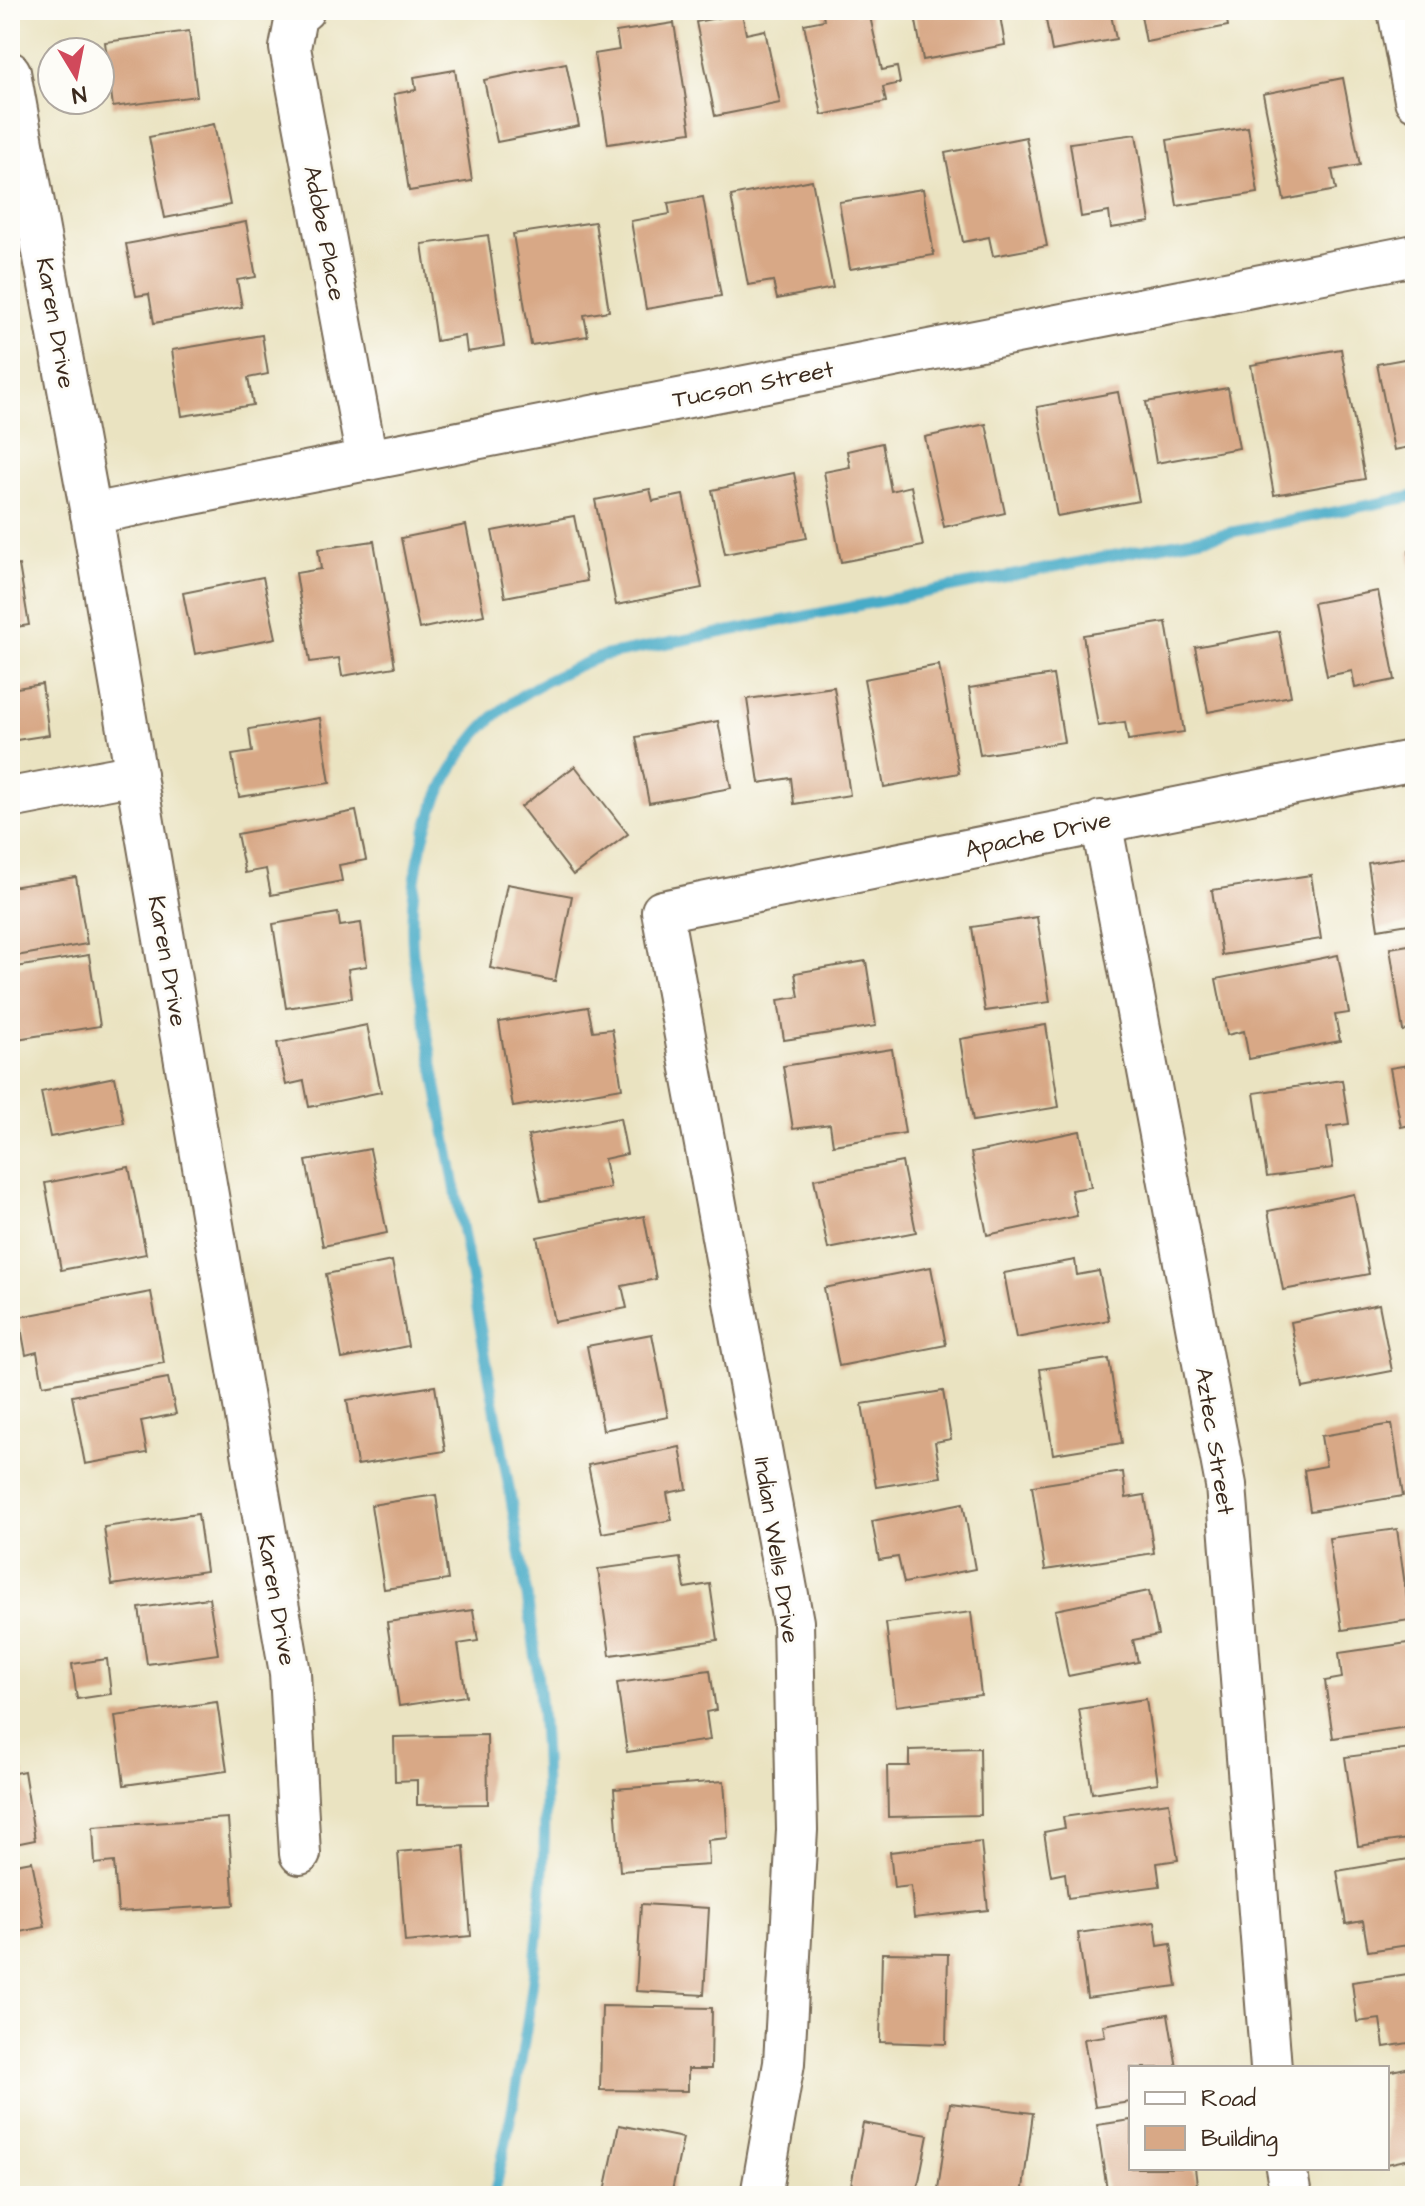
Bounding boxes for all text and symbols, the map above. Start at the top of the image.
north arrow [36,36,116,116]
text: N [70,78,89,111]
street label: Adobe Place [294,163,354,304]
street label: Karen Drive [27,255,83,391]
street label: Tucson Street [670,353,837,417]
street label: Apache Drive [962,803,1114,867]
street label: Karen Drive [139,893,195,1029]
street label: Aztec Street [1186,1365,1242,1518]
street label: Indian Wells Drive [745,1455,808,1646]
street label: Karen Drive [248,1532,304,1668]
legend [1129,2066,1389,2170]
text: Road [1201,2082,1256,2116]
text: Building [1201,2122,1278,2157]

